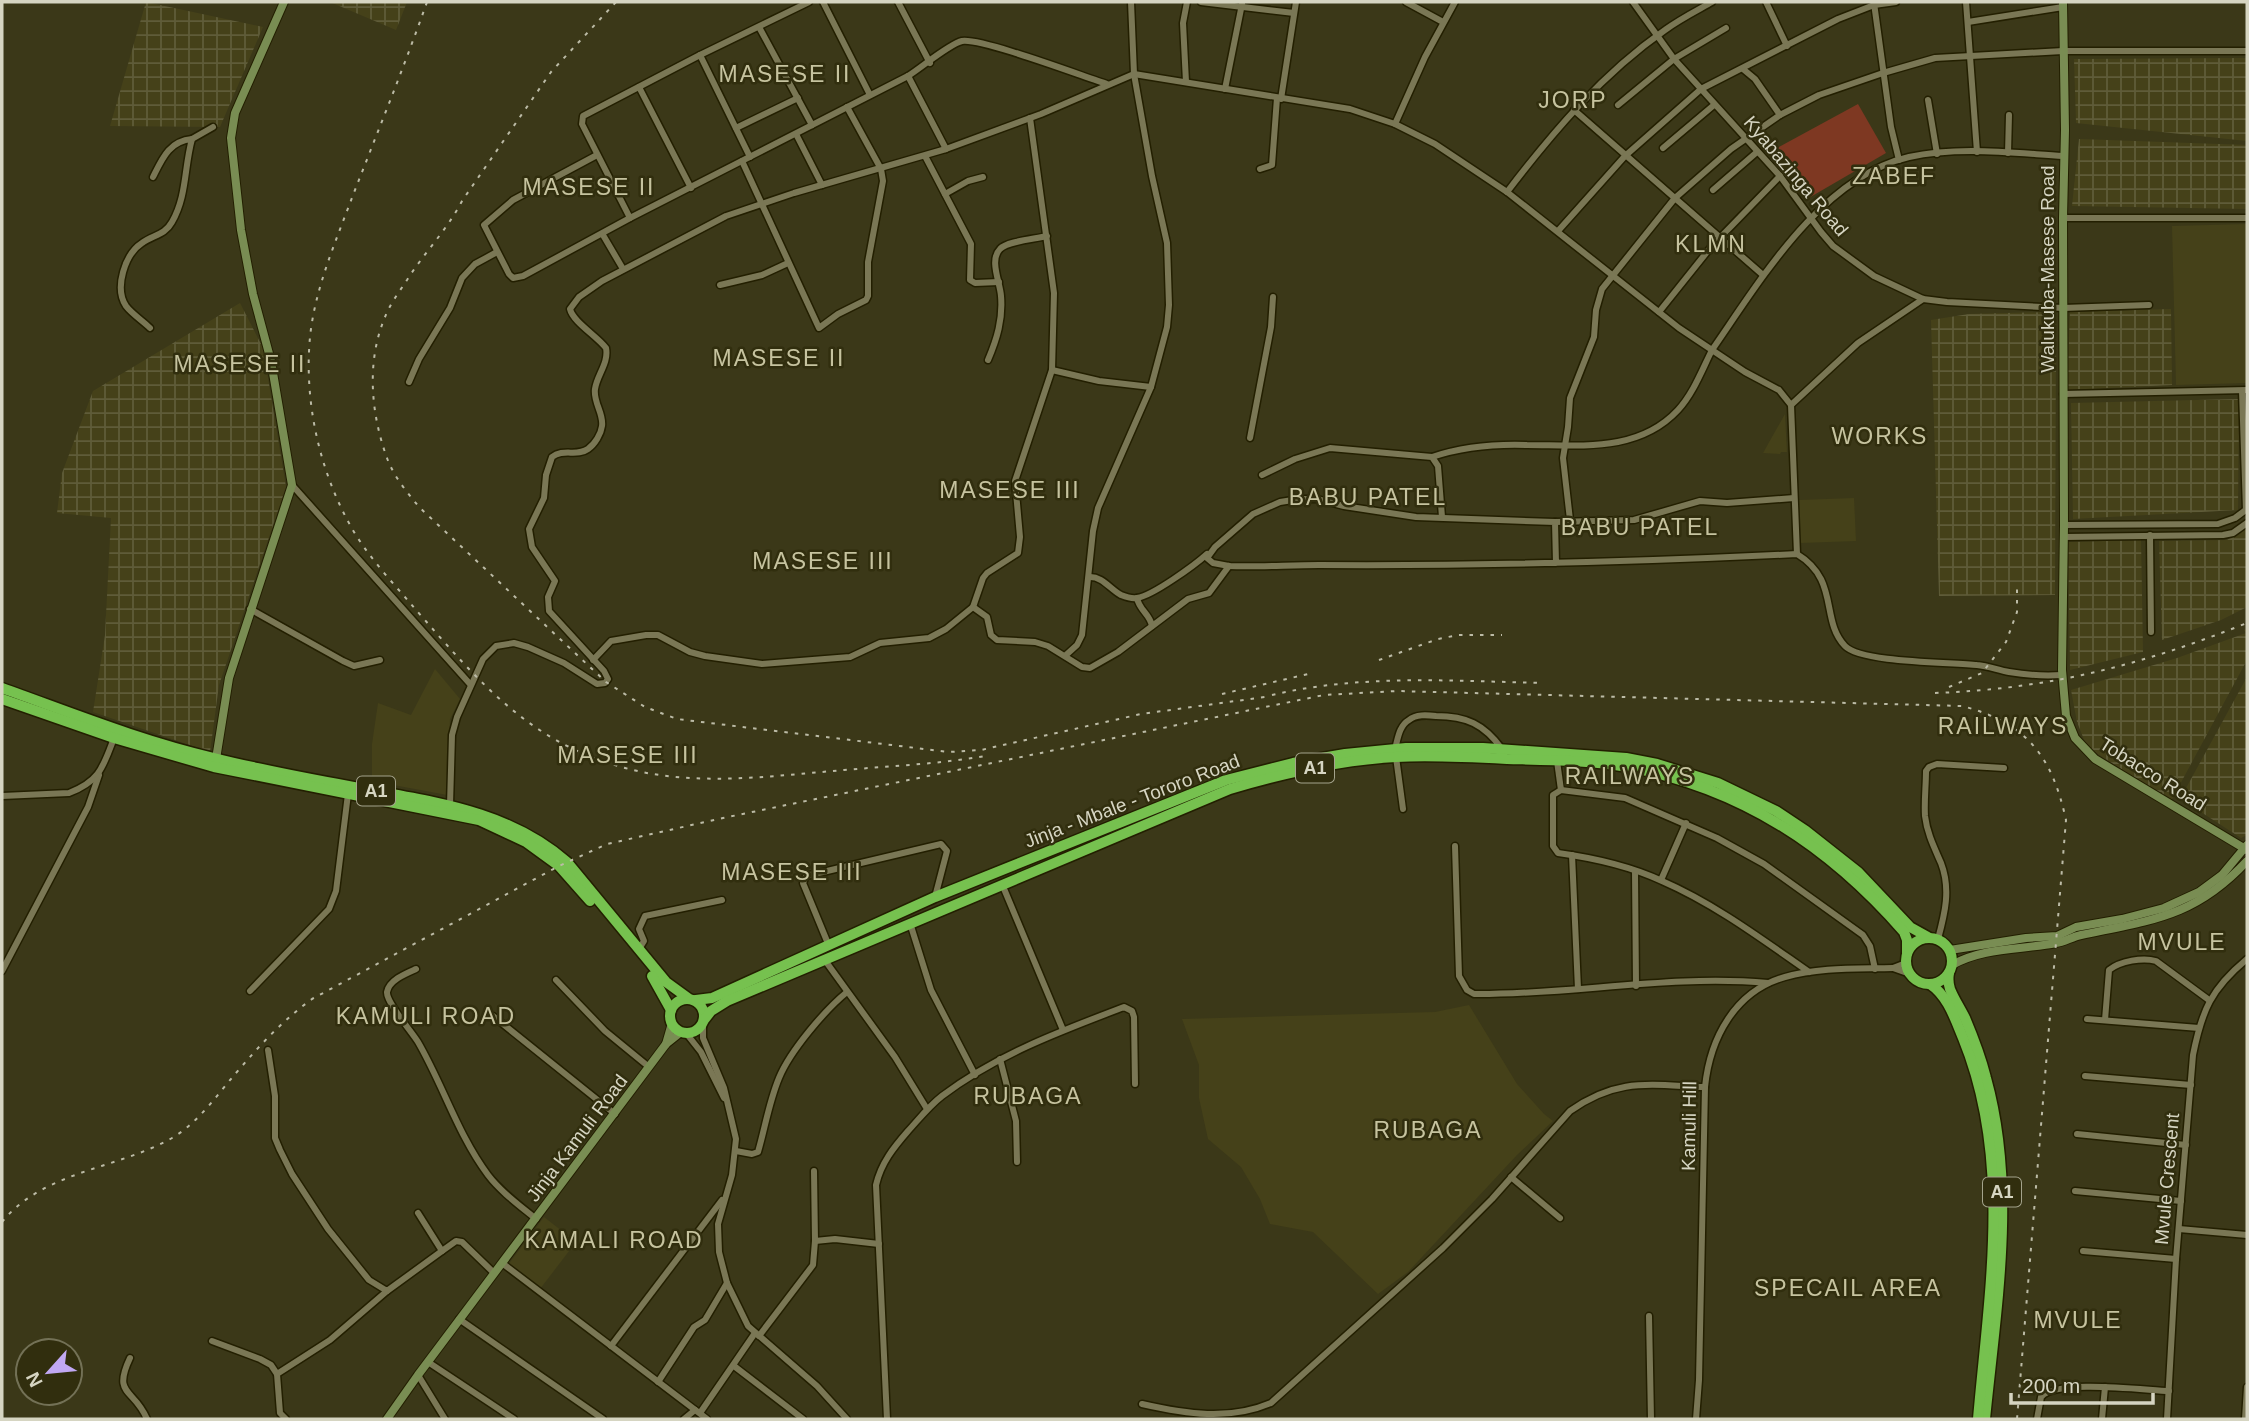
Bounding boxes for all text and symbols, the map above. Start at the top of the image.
district label: MASESE II [718,61,852,87]
district label: JORP [1538,87,1608,113]
street label: Kyabazinga Road [1740,112,1852,240]
district label: ZABEF [1852,163,1936,189]
street label: Walukuba-Masese Road [2037,165,2058,373]
district label: MASESE II [522,174,656,200]
district label: KLMN [1675,231,1747,257]
district label: MASESE II [712,345,846,371]
district label: MASESE II [173,351,307,377]
district label: WORKS [1832,423,1928,449]
district label: MASESE III [939,477,1081,503]
district label: BABU PATEL [1289,484,1447,510]
district label: BABU PATEL [1561,514,1719,540]
district label: MASESE III [752,548,894,574]
district label: RAILWAYS [1938,713,2068,739]
street label: Tobacco Road [2096,733,2210,815]
district label: MASESE III [557,742,699,768]
street label: Jinja - Mbale - Tororo Road [1021,750,1243,852]
road number: A1 [1296,754,1334,782]
district label: RAILWAYS [1565,763,1695,789]
road number: A1 [357,776,395,806]
district label: MASESE III [721,859,863,885]
district label: MVULE [2137,929,2227,955]
district label: KAMULI ROAD [336,1003,516,1029]
street label: Jinja Kamuli Road [523,1071,631,1205]
street label: Kamuli Hill [1678,1081,1700,1171]
district label: RUBAGA [973,1083,1083,1109]
street label: Mvule Crescent [2151,1112,2183,1246]
district label: RUBAGA [1373,1117,1483,1143]
road number: A1 [1983,1177,2021,1206]
district label: KAMALI ROAD [524,1227,704,1253]
district label: SPECAIL AREA [1754,1275,1942,1301]
district label: MVULE [2033,1307,2123,1333]
north arrow [14,1337,84,1407]
scale bar [2011,1362,2153,1406]
text: N [22,1369,47,1390]
text: 200 m [2022,1374,2080,1397]

